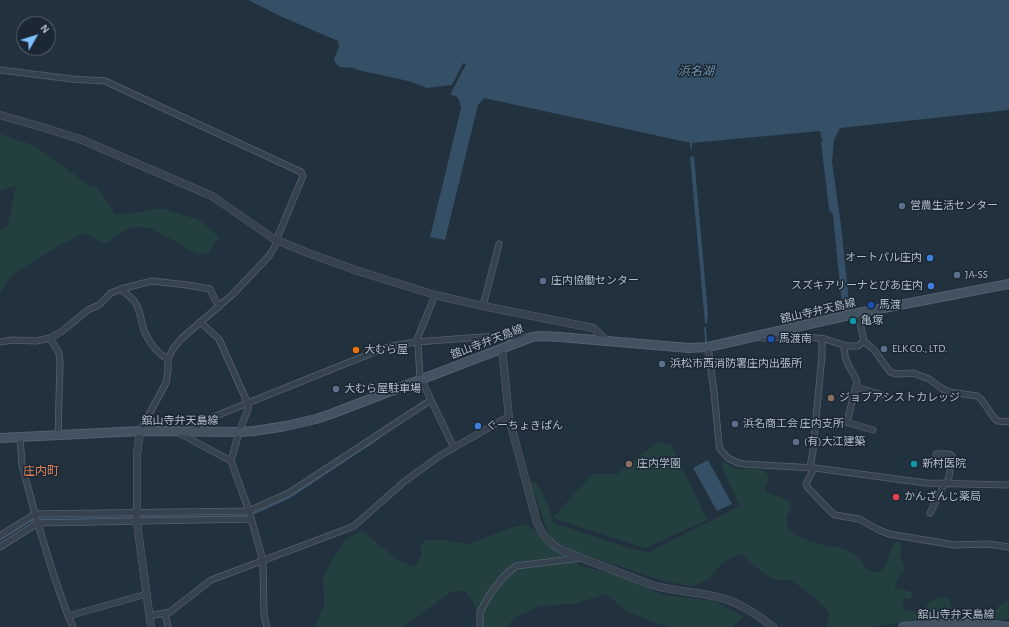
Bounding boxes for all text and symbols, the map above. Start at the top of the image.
north arrow [16,16,56,56]
text: N [38,22,52,35]
water label: 浜名湖 [678,64,714,78]
place label: 営農生活センター [910,199,998,213]
marker: 営農生活センター [897,201,907,211]
place label: オートパル庄内 [845,251,922,265]
marker: オートパル庄内 [925,253,935,263]
place label: JA-SS [965,268,988,282]
marker: JA-SS [952,270,962,280]
place label: 庄内協働センター [551,274,639,288]
marker: 庄内協働センター [538,276,548,286]
place label: スズキアリーナとぴあ庄内 [791,279,923,293]
marker: スズキアリーナとぴあ庄内 [926,281,936,291]
street label: 舘山寺弁天島線 [779,296,857,326]
place label: 馬渡 [879,298,901,312]
marker: 馬渡 [866,300,876,310]
place label: 亀塚 [861,314,883,328]
marker: 亀塚 [848,316,858,326]
street label: 舘山寺弁天島線 [449,322,525,362]
place label: 馬渡南 [779,332,812,346]
marker: 馬渡南 [766,334,776,344]
place label: ELK CO., LTD. [892,342,947,356]
place label: 大むら屋 [364,343,408,357]
marker: ELK CO., LTD. [879,344,889,354]
marker: 大むら屋 [351,345,361,355]
place label: 浜松市西消防署庄内出張所 [670,357,802,371]
marker: 浜松市西消防署庄内出張所 [657,359,667,369]
place label: 大むら屋駐車場 [344,382,421,396]
marker: 大むら屋駐車場 [331,384,341,394]
place label: ジョブアシストカレッジ [839,391,960,405]
marker: ジョブアシストカレッジ [826,393,836,403]
street label: 舘山寺弁天島線 [142,414,218,428]
place label: 浜名商工会 庄内支所 [743,417,844,431]
place label: ぐーちょきぱん [486,419,563,433]
marker: 浜名商工会 庄内支所 [730,419,740,429]
marker: ぐーちょきぱん [473,421,483,431]
place label: (有)大江建築 [804,435,866,449]
marker: (有)大江建築 [791,437,801,447]
place label: 庄内学園 [637,457,681,471]
place label: 新村医院 [922,457,966,471]
marker: 庄内学園 [624,459,634,469]
marker: 新村医院 [909,459,919,469]
district label: 庄内町 [23,464,59,478]
place label: かんざんじ薬局 [904,490,981,504]
marker: かんざんじ薬局 [891,492,901,502]
street label: 舘山寺弁天島線 [918,608,994,622]

